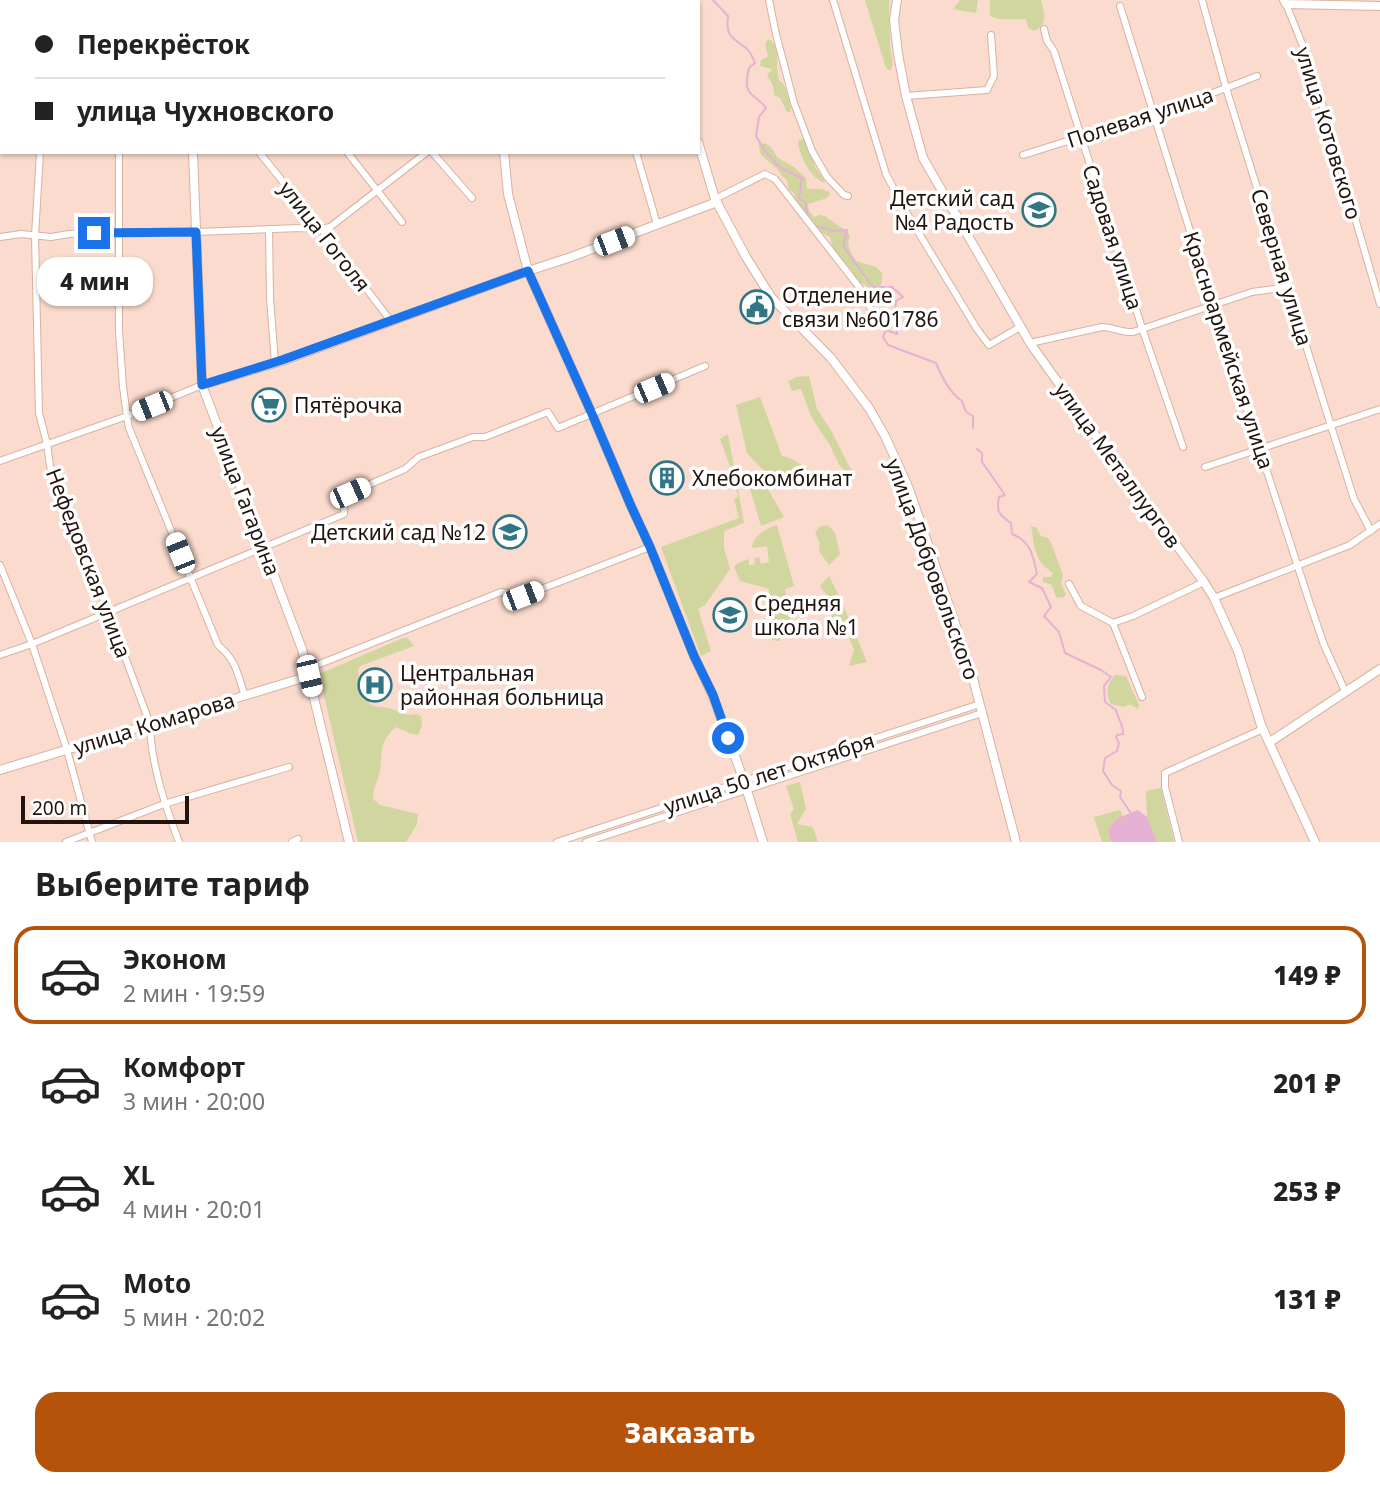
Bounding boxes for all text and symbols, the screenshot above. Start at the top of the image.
text: Перекрёсток [77,26,250,62]
street label: улица Котовского [1289,43,1369,223]
street label: Полевая улица [1063,80,1217,154]
text: улица Чухновского [77,93,334,129]
street label: Садовая улица [1076,161,1150,313]
street label: улица Гоголя [273,175,377,297]
place label: Детский сад №4 Радость [890,184,1014,236]
street label: Северная улица [1245,185,1319,349]
school or university icon: Детский сад №4 Радость [1020,191,1058,229]
route end [78,217,110,249]
car [591,224,638,258]
street label: Красноармейская улица [1177,228,1281,472]
callout: 4 мин [36,258,152,306]
text: 4 мин [60,265,130,297]
place label: Отделение связи №601786 [782,281,939,333]
public building icon: Отделение связи №601786 [738,288,776,326]
car [631,370,678,406]
street label: улица Металлургов [1048,377,1188,553]
supermarket icon: Пятёрочка [250,386,288,424]
car [129,388,176,424]
place label: Пятёрочка [294,391,402,419]
street label: улица Гагарина [205,422,287,580]
street label: улица Добровольского [880,454,986,684]
building icon: Хлебокомбинат [648,459,686,497]
street label: Нефедовская улица [40,464,138,662]
place label: Хлебокомбинат [692,464,853,492]
car [327,475,374,511]
school or university icon: Детский сад №12 [491,513,529,551]
place label: Детский сад №12 [311,518,486,546]
car [163,530,198,576]
car [500,579,547,613]
place label: Средняя школа №1 [754,589,859,641]
school or university icon: Средняя школа №1 [711,596,749,634]
car [295,653,324,699]
place label: Центральная районная больница [400,659,604,711]
hospital icon: Центральная районная больница [356,666,394,704]
street label: улица Комарова [70,685,238,761]
route start [712,722,744,754]
street label: улица 50 лет Октября [660,726,878,820]
scale bar [21,793,189,825]
text: 200 m [32,795,87,821]
text: Выберите тариф [35,862,310,905]
text: Эконом [123,941,227,977]
icon: car [39,944,102,1007]
text: 149 ₽ [1273,957,1341,993]
text: 2 мин · 19:59 [123,977,265,1009]
text: Комфорт [123,1049,245,1085]
icon: car [39,1052,102,1115]
text: 201 ₽ [1273,1065,1341,1101]
text: 3 мин · 20:00 [123,1085,265,1117]
text: XL [123,1157,155,1193]
icon: car [39,1160,102,1223]
text: 253 ₽ [1273,1173,1341,1209]
text: 4 мин · 20:01 [123,1193,265,1225]
text: Moto [123,1265,191,1301]
icon: car [39,1268,102,1331]
text: 131 ₽ [1273,1281,1341,1317]
text: 5 мин · 20:02 [123,1301,265,1333]
button: Заказать [35,1392,1345,1472]

